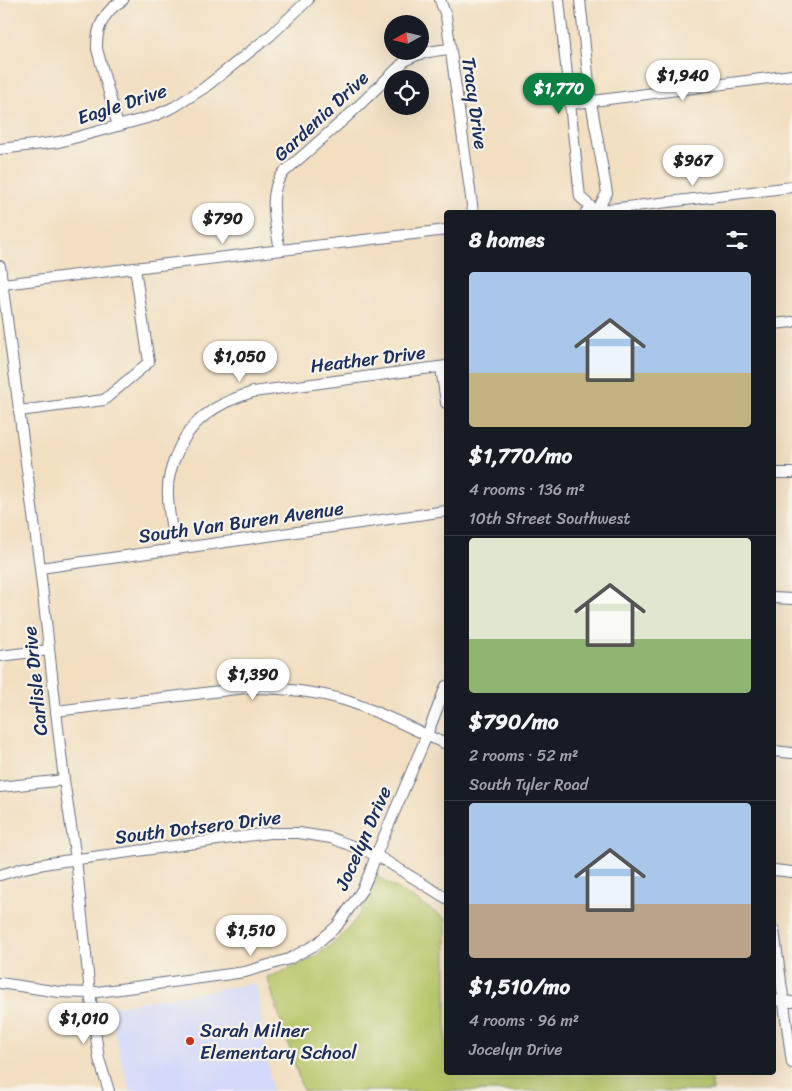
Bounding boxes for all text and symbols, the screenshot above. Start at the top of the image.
north arrow [384,15,429,60]
map controls [384,15,429,115]
street label: Tracy Drive [452,55,498,151]
pin: $1,940 [642,59,724,102]
text: $1,940 [657,61,709,90]
street label: Gardenia Drive [265,63,377,169]
button: locate [384,70,429,115]
pin: $1,770 [518,72,600,115]
street label: Eagle Drive [73,74,171,134]
text: $1,770 [534,74,584,103]
pin: $967 [663,144,723,187]
text: $967 [674,146,712,175]
pin: $790 [193,202,253,245]
text: $790 [203,204,243,233]
text: 8 homes [469,221,544,259]
icon: filters [723,226,751,254]
icon: home [565,305,655,395]
street label: Heather Drive [308,336,428,382]
pin: $1,050 [199,340,281,383]
text: $1,050 [214,342,266,371]
text: $1,770/mo [469,437,572,475]
text: 4 rooms · 136 m² [469,475,585,504]
street label: South Van Buren Avenue [136,491,346,553]
text: 10th Street Southwest [469,504,630,533]
icon: home [565,570,655,660]
street label: Carlisle Drive [13,624,57,738]
pin: $1,390 [212,658,294,701]
text: $1,390 [228,660,278,689]
text: $790/mo [469,703,559,741]
text: 2 rooms · 52 m² [469,741,578,770]
text: South Tyler Road [469,770,588,799]
street label: Jocelyn Drive [325,780,401,896]
street label: South Dotsero Drive [113,800,283,854]
icon: home [565,835,655,925]
pin: $1,510 [210,914,292,957]
text: $1,510 [227,916,275,945]
text: $1,510/mo [469,968,570,1006]
pin: $1,010 [43,1002,125,1045]
text: $1,010 [59,1004,109,1033]
text: 4 rooms · 96 m² [469,1006,579,1035]
place label: Sarah Milner Elementary School [200,1014,357,1069]
marker: Sarah Milner Elementary School [184,1035,196,1047]
text: Jocelyn Drive [469,1035,563,1064]

